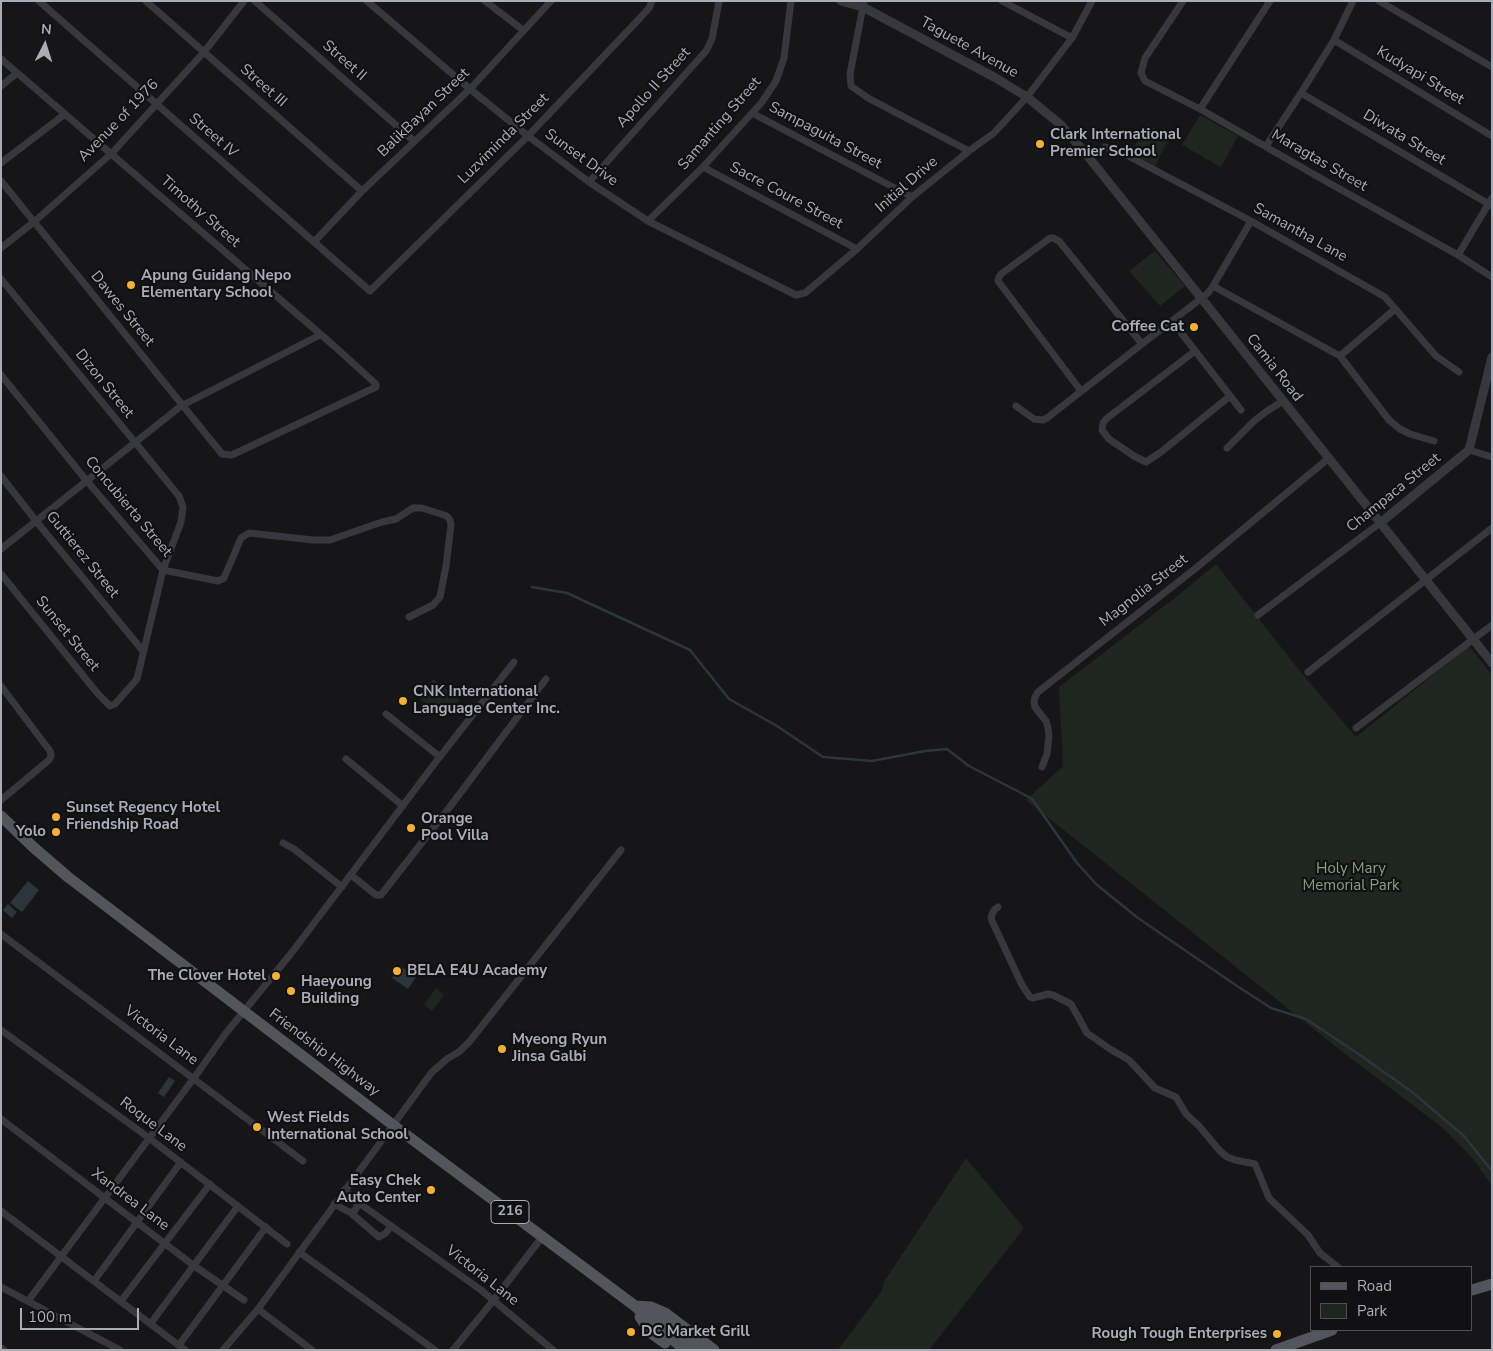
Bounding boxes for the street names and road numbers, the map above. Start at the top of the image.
street label: Taguete Avenue [917,14,1021,82]
street label: Street II [318,37,370,85]
street label: Kudyapi Street [1373,43,1467,109]
street label: Apollo II Street [613,44,695,132]
street label: Street III [236,61,290,111]
street label: BalikBayan Street [374,65,474,161]
street label: Samanting Street [675,74,765,174]
street label: Avenue of 1976 [75,76,163,166]
street label: Luzviminda Street [455,90,553,188]
street label: Sampaguita Street [765,99,885,173]
street label: Diwata Street [1360,106,1448,170]
street label: Street IV [185,110,241,162]
street label: Sunset Drive [541,125,621,191]
street label: Maragtas Street [1268,126,1370,196]
street label: Initial Drive [872,153,942,217]
street label: Sacre Coure Street [726,159,846,233]
street label: Timothy Street [156,172,244,252]
street label: Samantha Lane [1250,200,1350,266]
street label: Dawes Street [86,268,158,350]
street label: Camia Road [1242,331,1306,405]
street label: Dizon Street [71,346,137,422]
street label: Champaca Street [1343,450,1445,536]
street label: Concubierta Street [81,453,175,561]
street label: Guttierez Street [42,508,122,602]
street label: Magnolia Street [1096,551,1192,631]
street label: Sunset Street [31,593,103,675]
street label: Victoria Lane [121,1002,201,1070]
street label: Friendship Highway [265,1005,383,1101]
street label: Roque Lane [116,1094,190,1156]
street label: Xandrea Lane [88,1165,172,1235]
road number: 216 [491,1200,529,1224]
street label: Victoria Lane [442,1242,522,1310]

